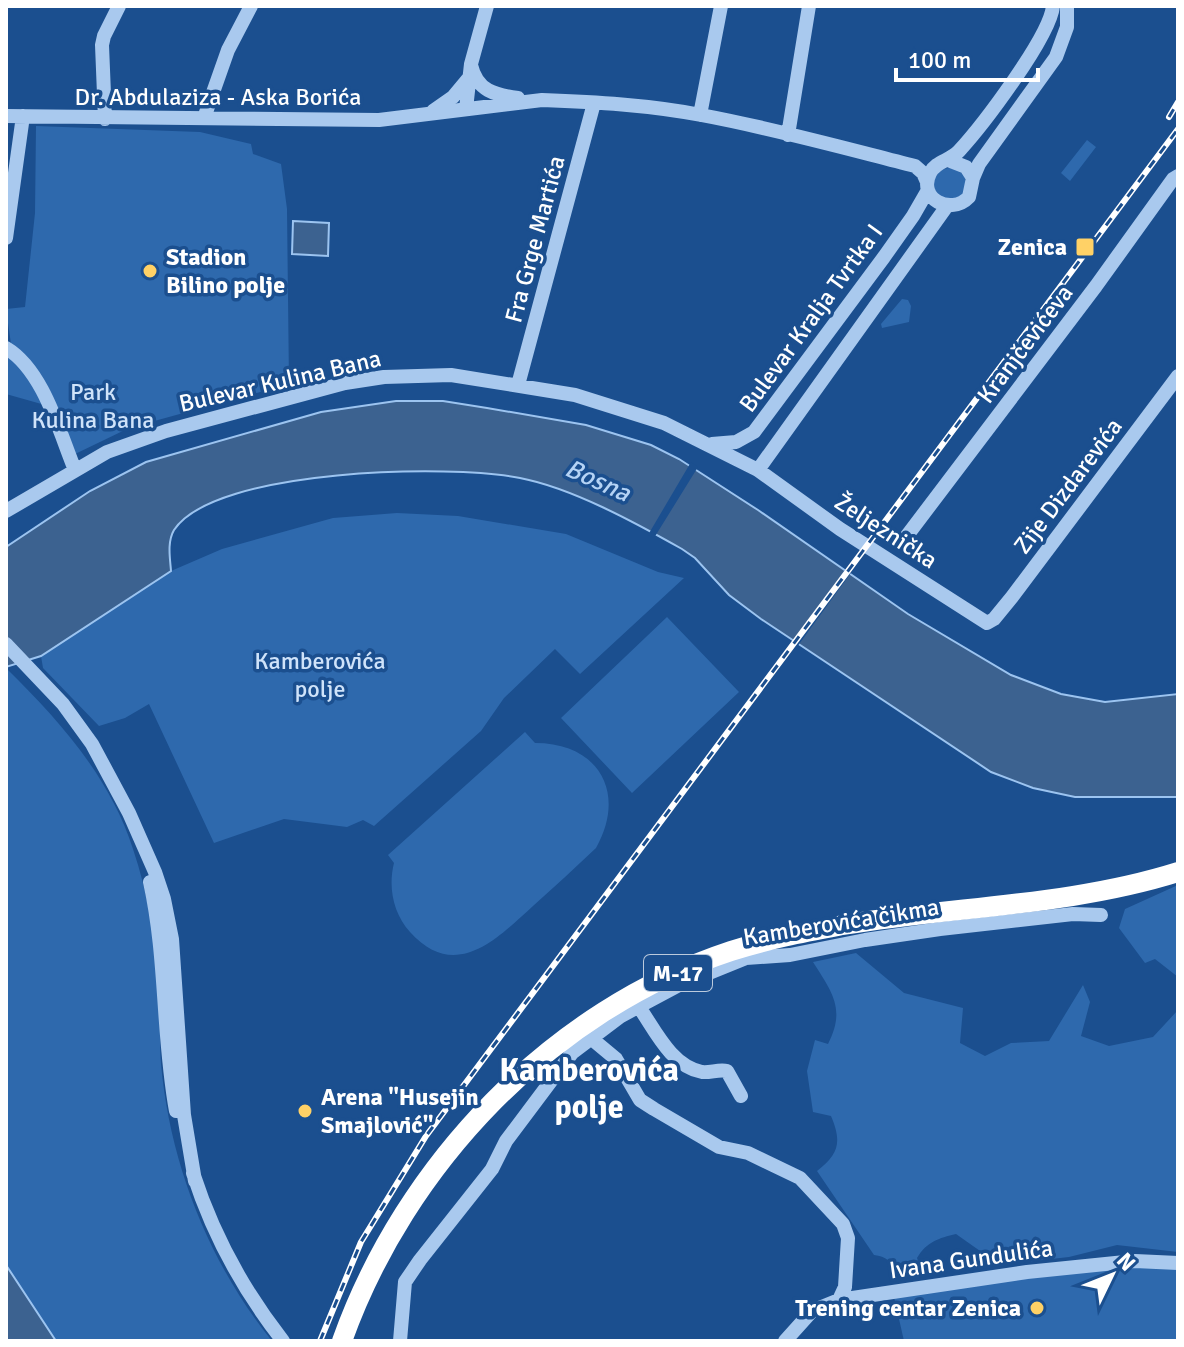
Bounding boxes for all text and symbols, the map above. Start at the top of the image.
scale bar [896,32,1038,82]
text: 100 m [908,45,971,75]
street label: Dr. Abdulaziza - Aska Borića [75,82,361,112]
street label: Fra Grge Martića [498,152,572,326]
street label: Bulevar Kralja Tvrtka I [733,218,889,418]
place label: Zenica [997,232,1067,262]
marker: Zenica [1074,236,1096,258]
place label: Stadion Bilino polje [166,242,285,300]
marker: Stadion Bilino polje [141,262,159,280]
street label: Kranjčevićeva [971,279,1079,409]
street label: Bulevar Kulina Bana [176,343,384,419]
park label: Park Kulina Bana [32,377,154,435]
street label: Zije Dizdarevića [1007,412,1129,560]
water label: Bosna [560,452,636,510]
street label: Željeznička [829,487,943,575]
park label: Kamberovića polje [254,646,386,704]
street label: Kamberovića čikma [741,892,941,952]
road number: M-17 [644,955,712,991]
district label: Kamberovića polje [499,1051,679,1127]
place label: Arena "Husejin Smajlović" [321,1082,479,1140]
marker: Arena "Husejin Smajlović" [296,1102,314,1120]
street label: Ivana Gundulića [887,1233,1055,1285]
north arrow [1072,1235,1152,1315]
text: N [1111,1247,1141,1277]
place label: Trening centar Zenica [795,1293,1021,1323]
marker: Trening centar Zenica [1028,1299,1046,1317]

